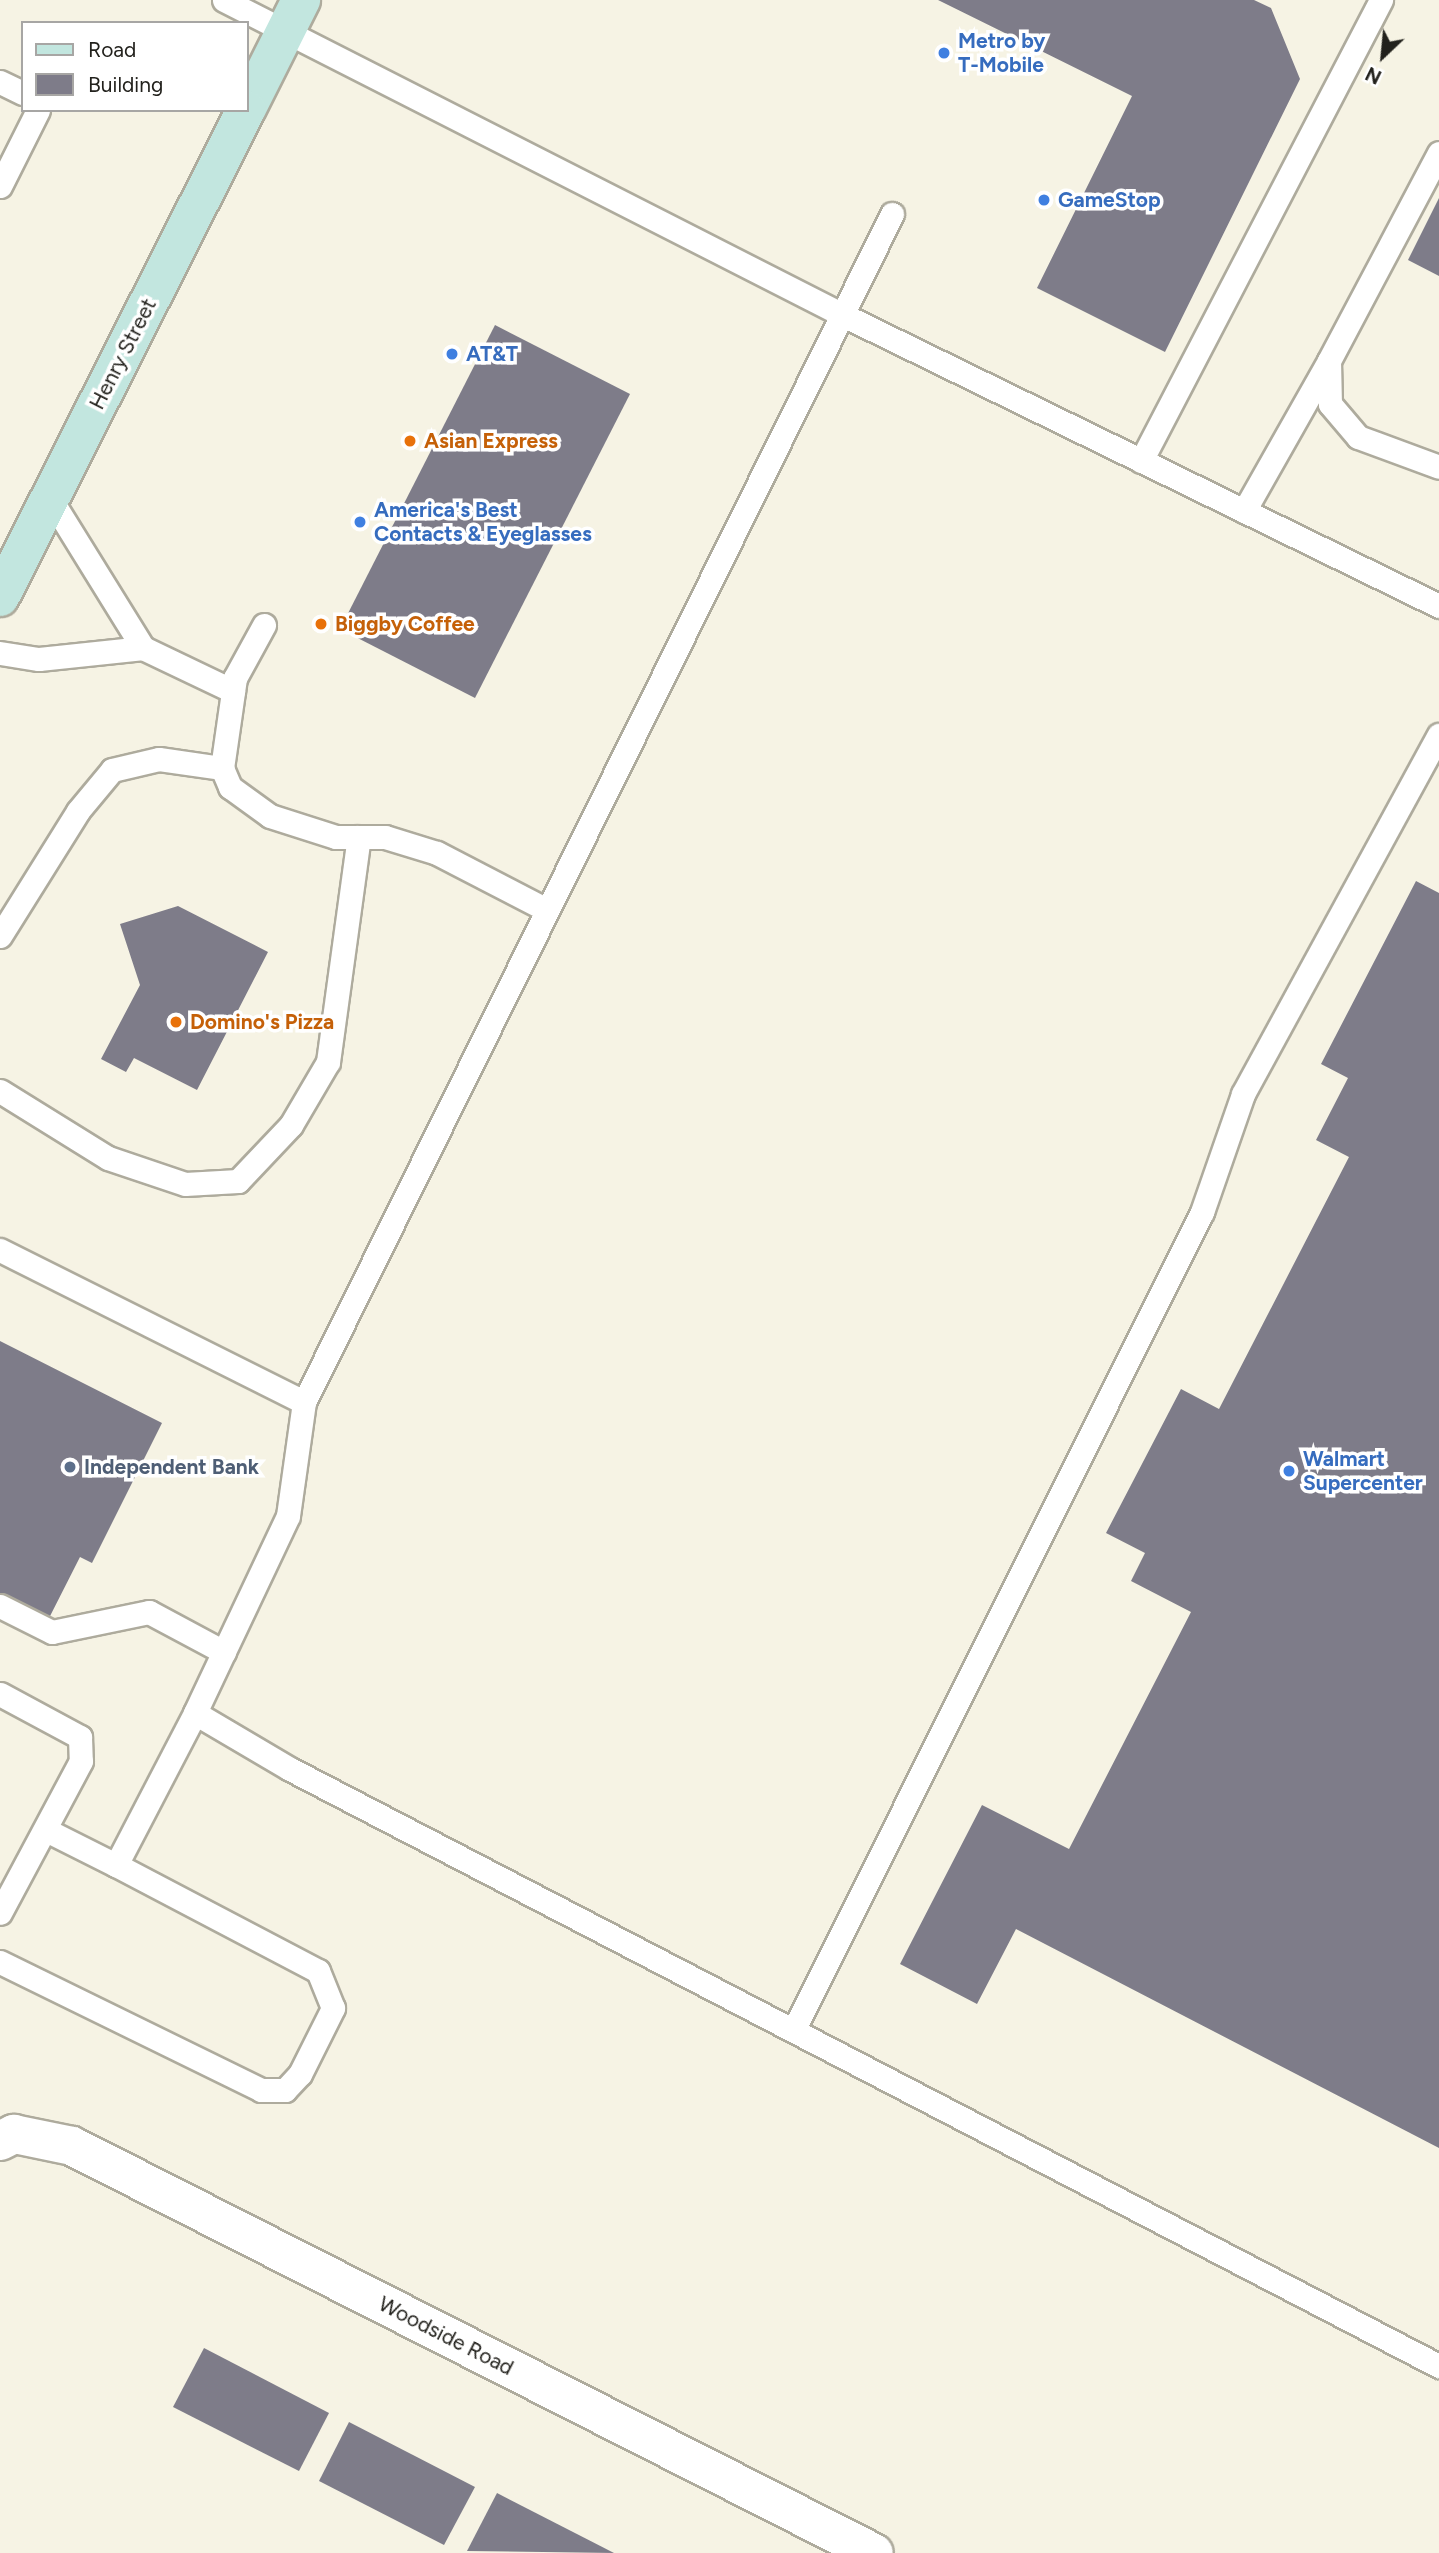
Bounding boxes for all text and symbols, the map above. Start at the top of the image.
legend [21,21,248,112]
north arrow [1348,21,1418,91]
place label: Metro by T-Mobile [958,28,1045,78]
text: Road [88,37,136,62]
marker: Metro by T-Mobile [936,45,952,61]
text: N [1362,62,1385,89]
text: Building [88,72,163,97]
place label: GameStop [1058,187,1161,213]
marker: GameStop [1036,192,1052,208]
street label: Henry Street [84,294,162,414]
place label: AT&T [466,341,518,367]
marker: AT&T [444,346,460,362]
place label: Asian Express [424,428,558,454]
marker: Asian Express [402,433,418,449]
place label: America's Best Contacts & Eyeglasses [374,497,592,547]
marker: America's Best Contacts & Eyeglasses [352,514,368,530]
place label: Biggby Coffee [335,611,475,637]
marker: Biggby Coffee [313,616,329,632]
place label: Domino's Pizza [190,1009,334,1035]
marker: Domino's Pizza [168,1014,184,1030]
place label: Walmart Supercenter [1303,1446,1423,1496]
place label: Independent Bank [84,1454,259,1480]
marker: Independent Bank [62,1459,78,1475]
marker: Walmart Supercenter [1281,1463,1297,1479]
street label: Woodside Road [374,2291,518,2381]

